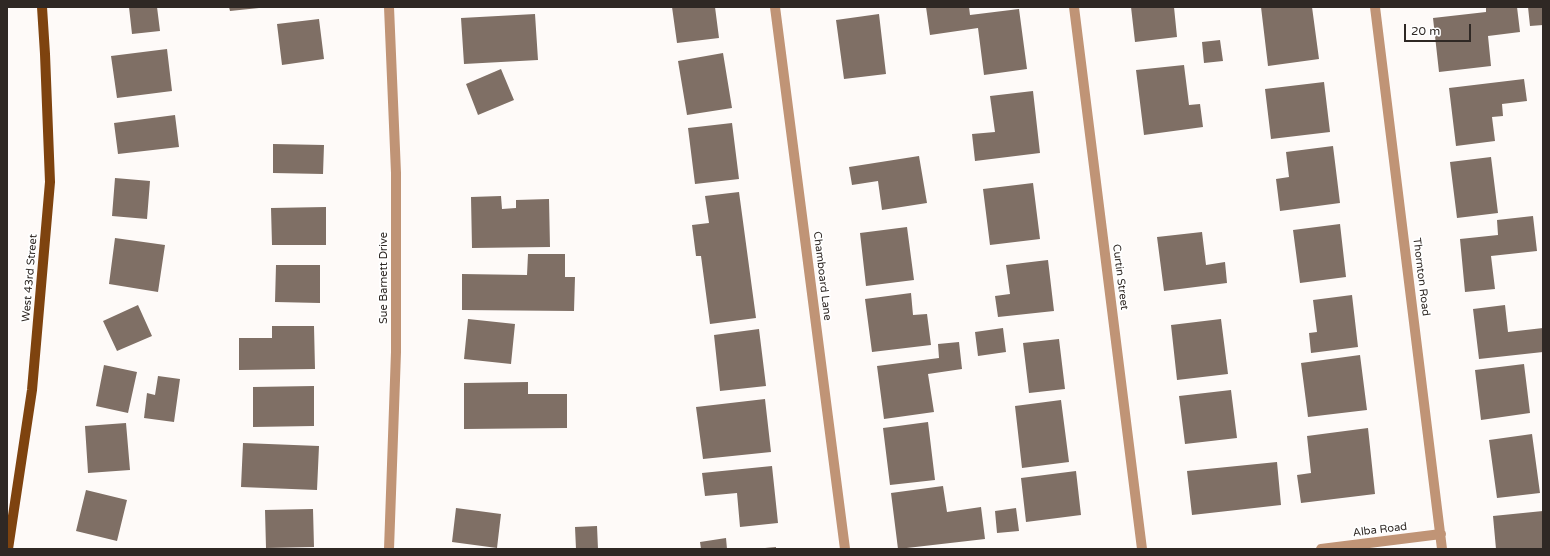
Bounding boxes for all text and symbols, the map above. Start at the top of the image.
scale bar [1406,16,1473,42]
text: 20 m [1411,24,1440,38]
street label: Chamboard Lane [810,231,834,321]
street label: Sue Barnett Drive [377,232,391,324]
street label: West 43rd Street [20,233,40,323]
street label: Thornton Road [1410,237,1432,317]
street label: Curtin Street [1109,243,1131,311]
street label: Alba Road [1352,520,1408,540]

